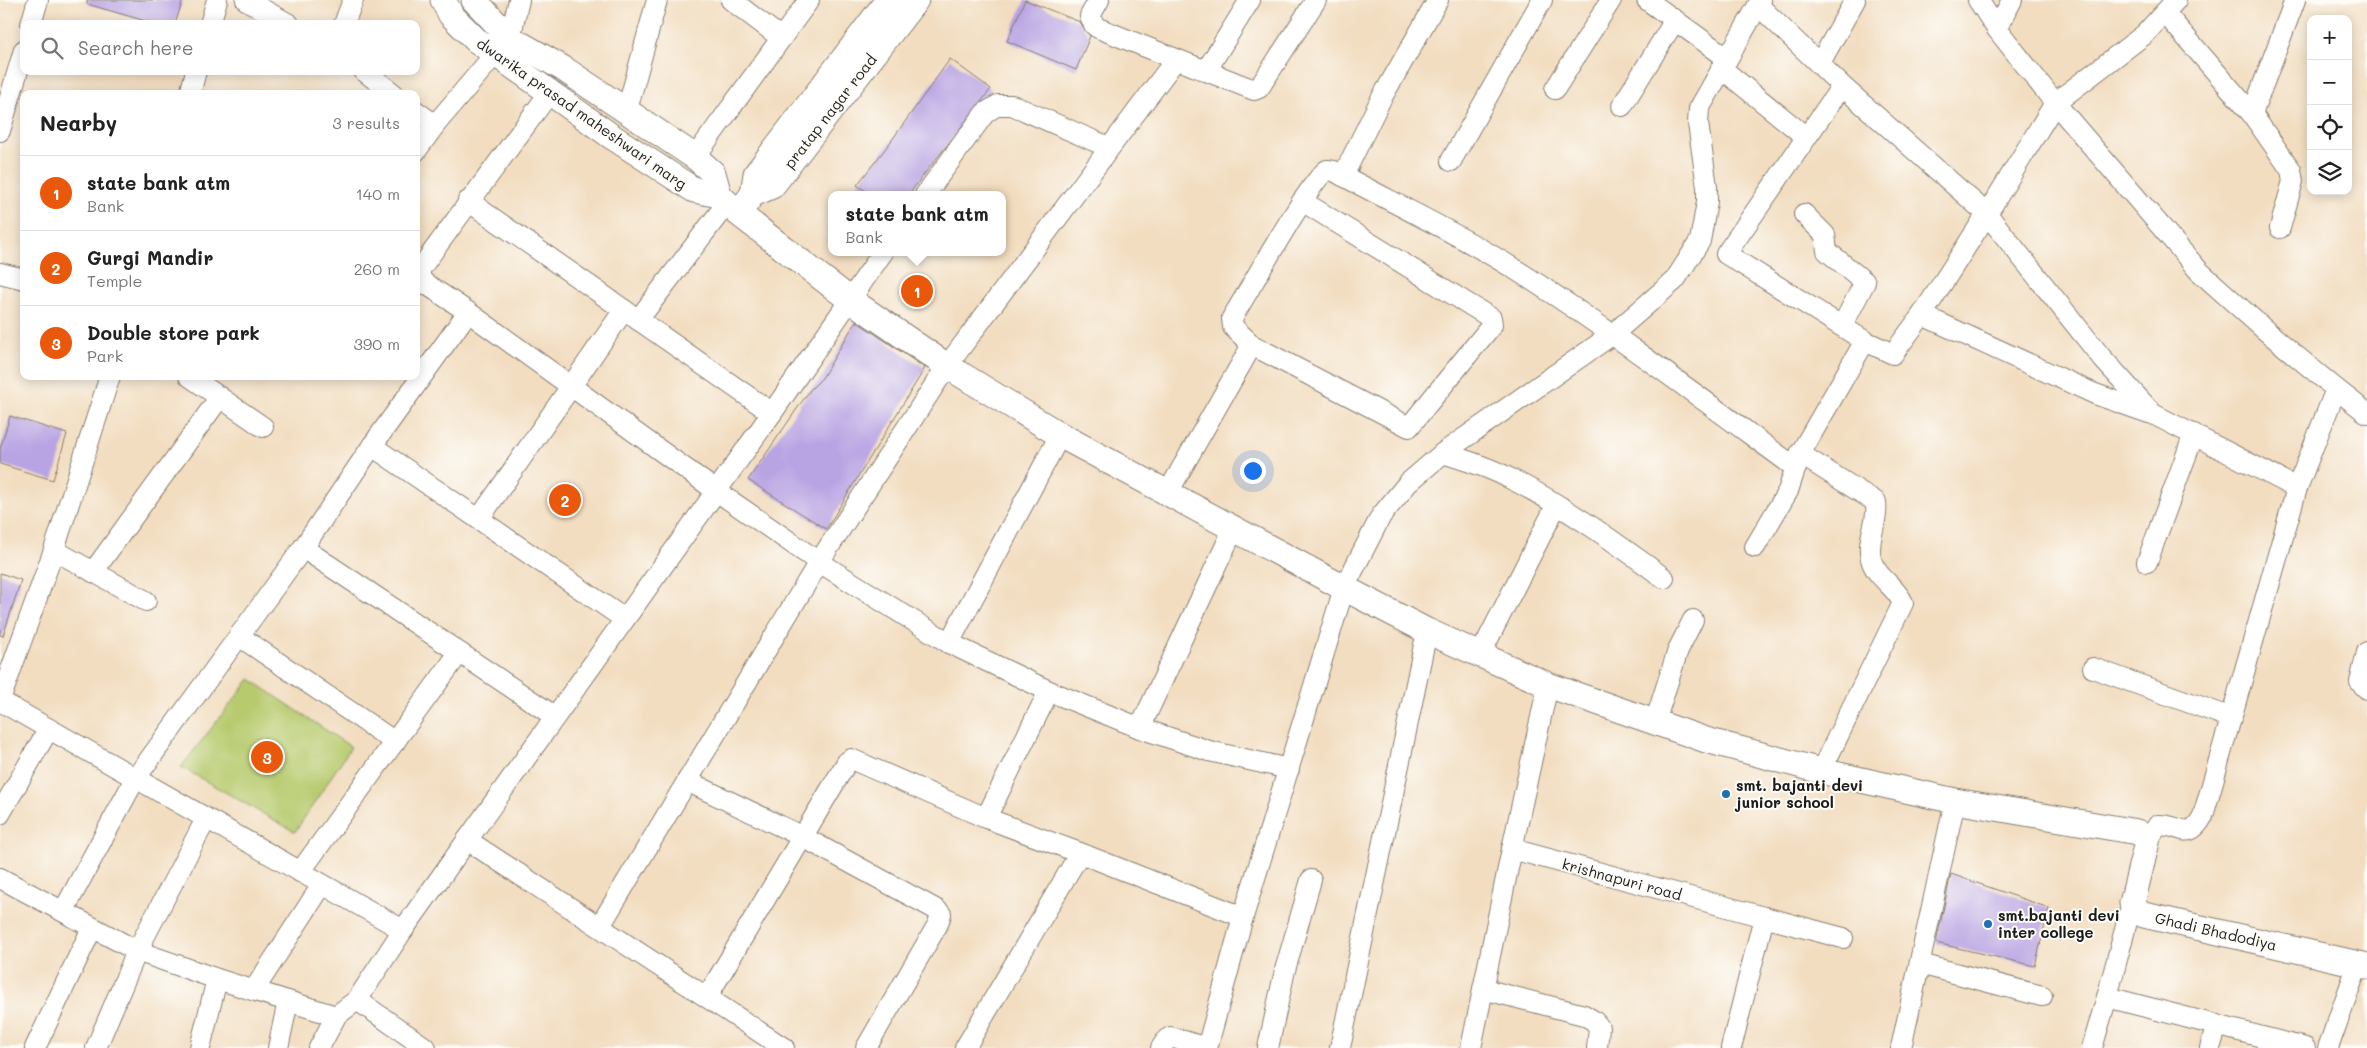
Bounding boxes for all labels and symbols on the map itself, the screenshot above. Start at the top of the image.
street label: dwarika prasad maheshwari marg [473,33,691,194]
street label: pratap nagar road [779,50,881,172]
pin: 1 [901,272,933,310]
your location [1240,458,1266,484]
pin: 2 [549,481,581,519]
pin: 3 [251,738,283,776]
place label: smt. bajanti devi junior school [1734,775,1863,812]
marker: smt. bajanti devi junior school [1720,788,1732,800]
street label: krishnapuri road [1560,853,1684,905]
place label: smt.bajanti devi inter college [1998,905,2120,942]
street label: Ghadi Bhadodiya [2153,907,2279,955]
marker: smt.bajanti devi inter college [1982,918,1994,930]

